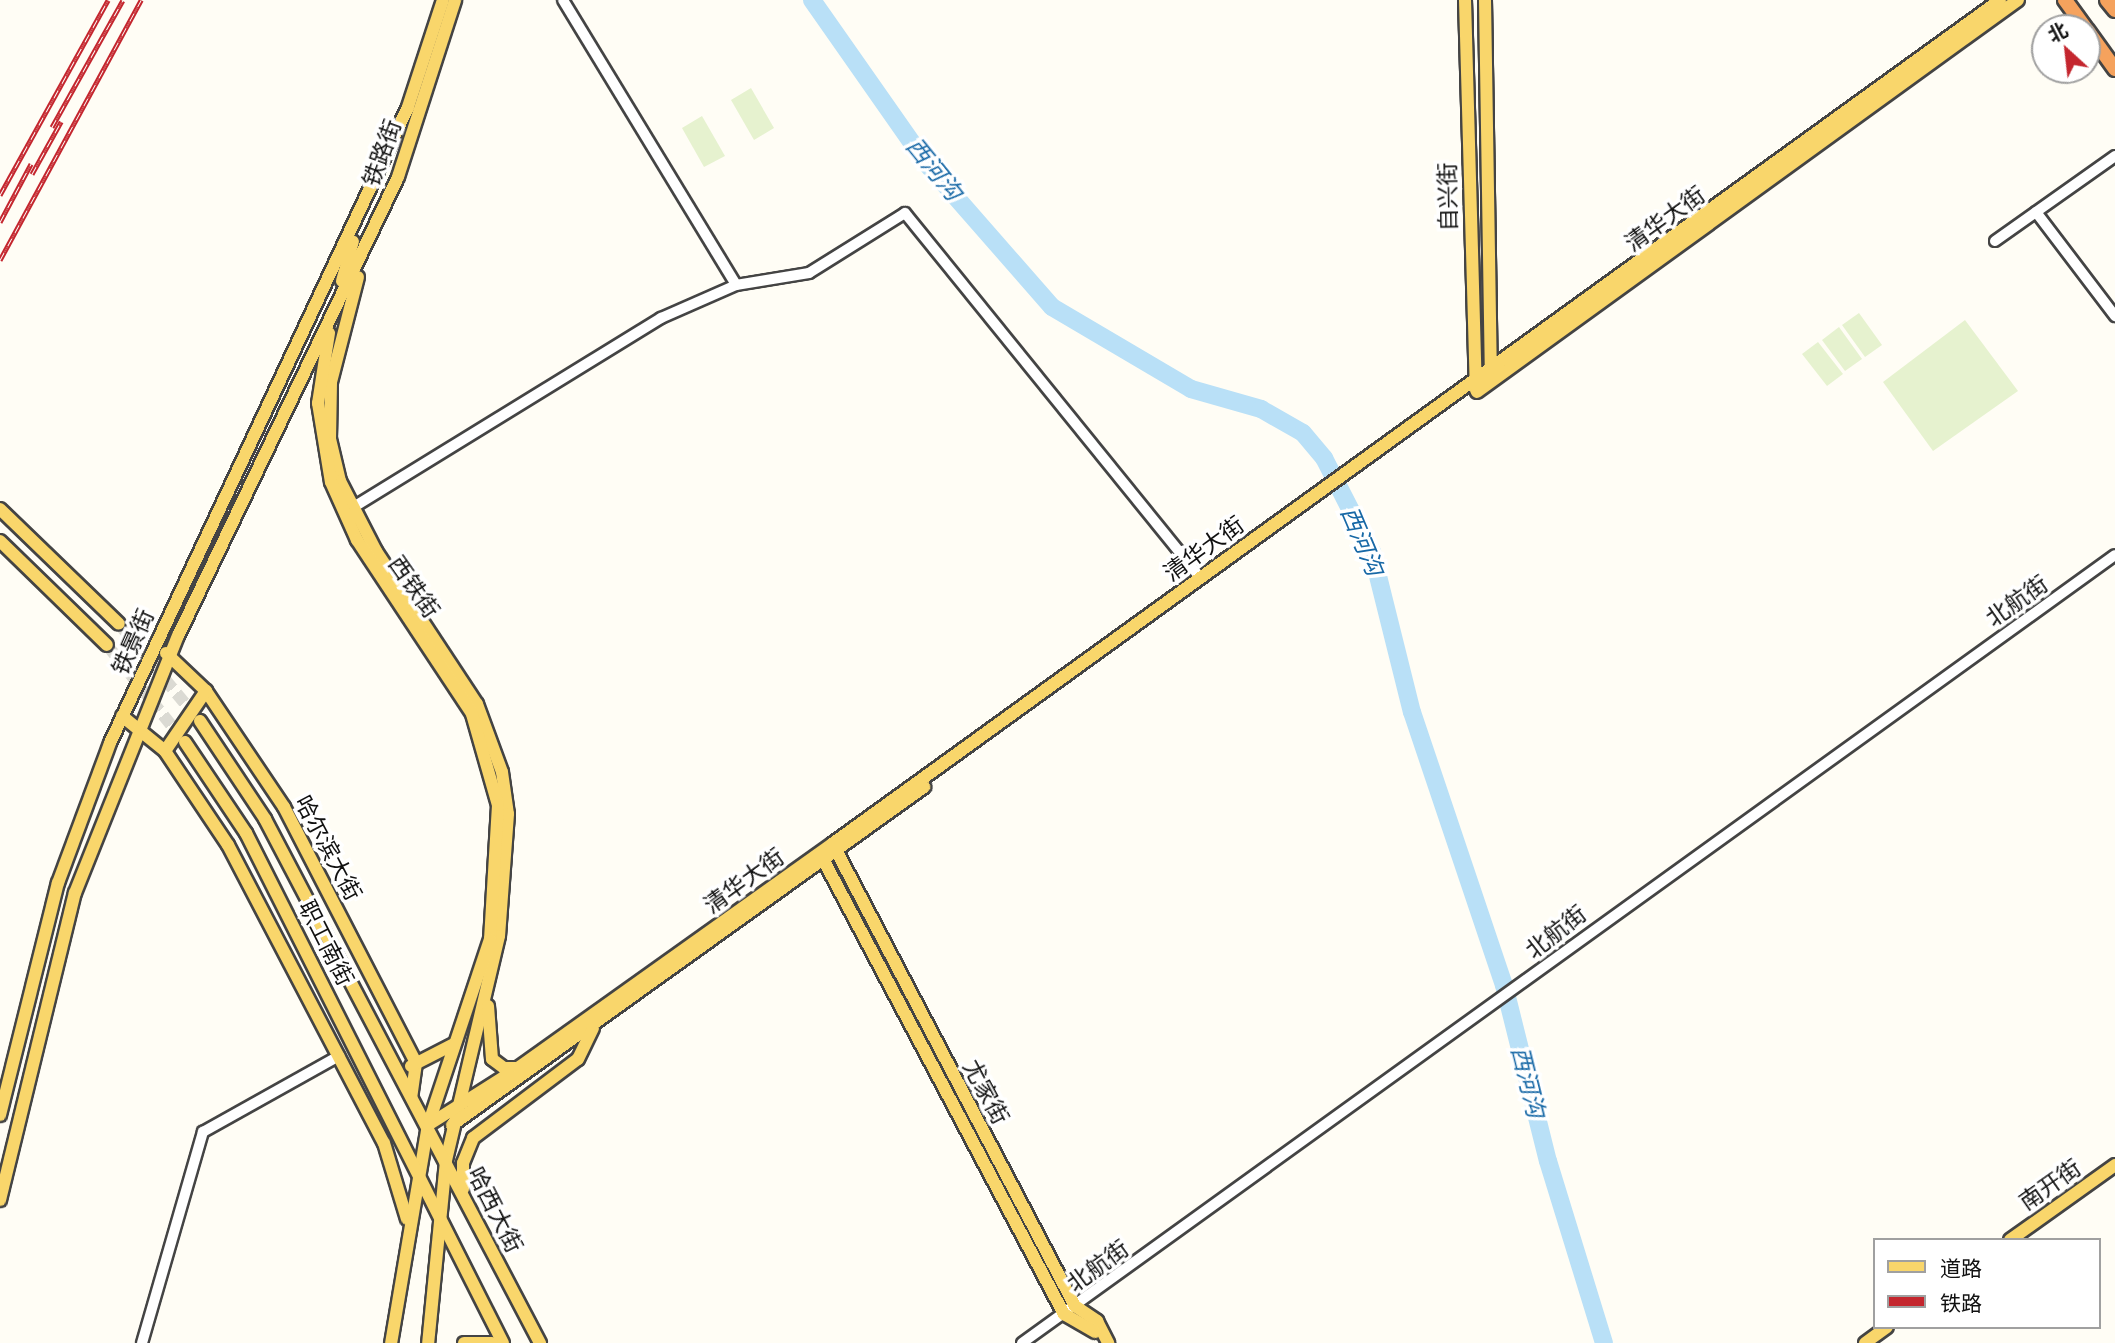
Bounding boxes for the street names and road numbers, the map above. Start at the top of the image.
street label: 铁路街 [357,116,407,190]
street label: 自兴街 [1434,162,1462,232]
street label: 清华大街 [1620,181,1710,257]
street label: 清华大街 [1159,511,1249,587]
street label: 西铁街 [383,551,445,623]
street label: 北航街 [1981,570,2053,632]
street label: 铁景街 [106,605,160,679]
street label: 哈尔滨大街 [289,791,367,905]
street label: 清华大街 [699,843,789,919]
street label: 职工南街 [293,896,359,990]
street label: 北航街 [1520,900,1592,964]
street label: 尤家街 [958,1055,1014,1129]
street label: 南开街 [2014,1154,2086,1216]
street label: 哈西大街 [462,1163,528,1257]
street label: 北航街 [1062,1235,1134,1297]

